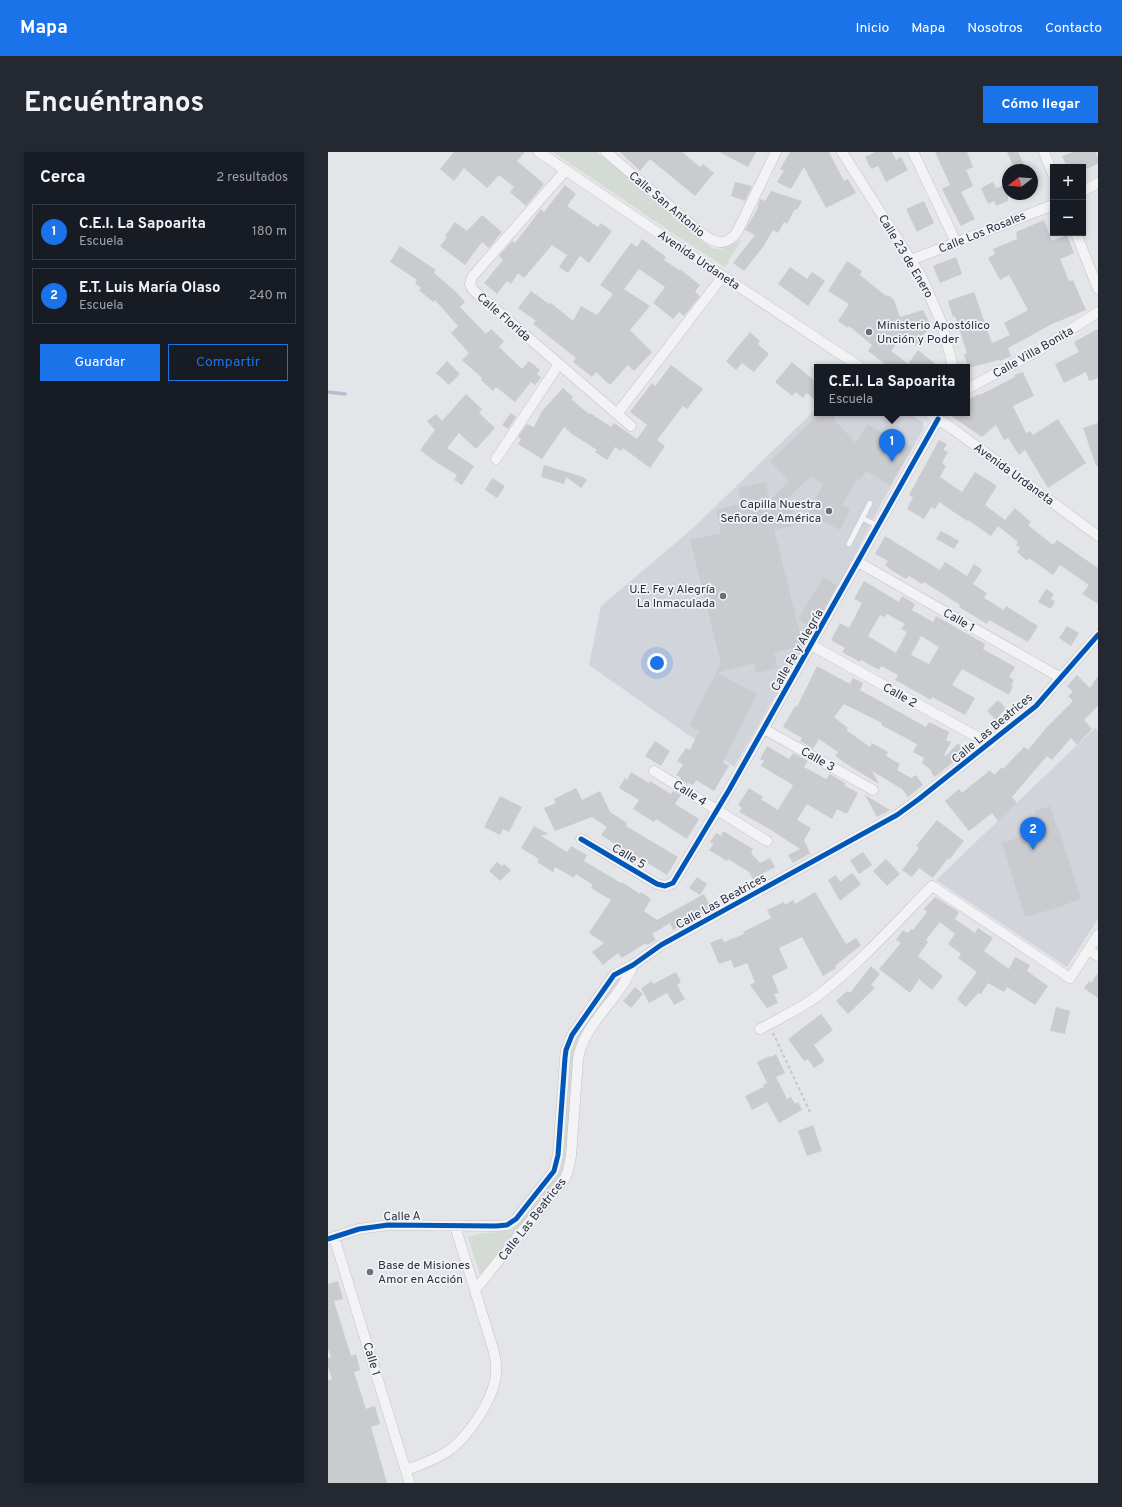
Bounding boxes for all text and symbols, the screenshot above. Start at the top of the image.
text: Mapa [20,16,68,40]
text: Inicio [856,20,889,37]
text: Mapa [911,20,945,37]
text: Nosotros [967,20,1023,37]
text: Contacto [1045,20,1102,37]
text: Encuéntranos [24,86,204,122]
button: Cómo llegar [983,86,1098,123]
north arrow [1002,164,1038,200]
map controls [1050,164,1086,236]
button: + [1050,164,1086,200]
text: Cerca [40,167,86,189]
street label: Calle San Antonio [625,168,708,242]
text: 2 resultados [216,170,288,186]
button: − [1050,200,1086,236]
street label: Calle Los Rosales [936,208,1028,258]
street label: Calle 23 de Enero [874,212,937,301]
text: C.E.I. La Sapoarita [79,215,206,234]
text: 1 [51,224,57,240]
text: 180 m [252,224,287,240]
street label: Avenida Urdaneta [654,227,743,294]
text: Escuela [79,234,123,250]
text: E.T. Luis María Olaso [79,279,221,298]
text: 2 [50,288,58,304]
text: 240 m [249,288,287,304]
street label: Calle Florida [473,290,534,346]
text: Escuela [79,298,123,314]
place label: Ministerio Apostólico Unción y Poder [877,318,990,348]
street label: Calle Villa Bonita [990,323,1077,382]
marker: Ministerio Apostólico Unción y Poder [864,327,874,337]
button: Guardar [40,344,160,381]
button: Compartir [168,344,288,381]
popup [814,364,970,416]
text: C.E.I. La Sapoarita [829,373,955,392]
text: Escuela [829,392,873,408]
pin: 1 [879,429,905,462]
street label: Avenida Urdaneta [970,440,1057,509]
place label: Capilla Nuestra Señora de América [720,497,821,527]
marker: Capilla Nuestra Señora de América [824,506,834,516]
place label: U.E. Fe y Alegría La Inmaculada [629,582,715,612]
marker: U.E. Fe y Alegría La Inmaculada [718,591,728,601]
street label: Calle 1 [940,605,977,636]
street label: Calle Fe y Alegría [768,607,828,694]
your location [647,653,667,673]
street label: Calle 2 [879,680,920,712]
street label: Calle Las Beatrices [949,690,1037,767]
street label: Calle 3 [798,744,838,776]
street label: Calle 4 [670,777,709,810]
pin: 2 [1020,817,1046,850]
street label: Calle 5 [608,840,649,873]
street label: Calle Las Beatrices [673,870,770,933]
street label: Calle Las Beatrices [495,1175,570,1264]
street label: Calle A [383,1209,421,1225]
place label: Base de Misiones Amor en Acción [378,1258,470,1288]
marker: Base de Misiones Amor en Acción [365,1267,375,1277]
street label: Calle 1 [358,1341,384,1378]

